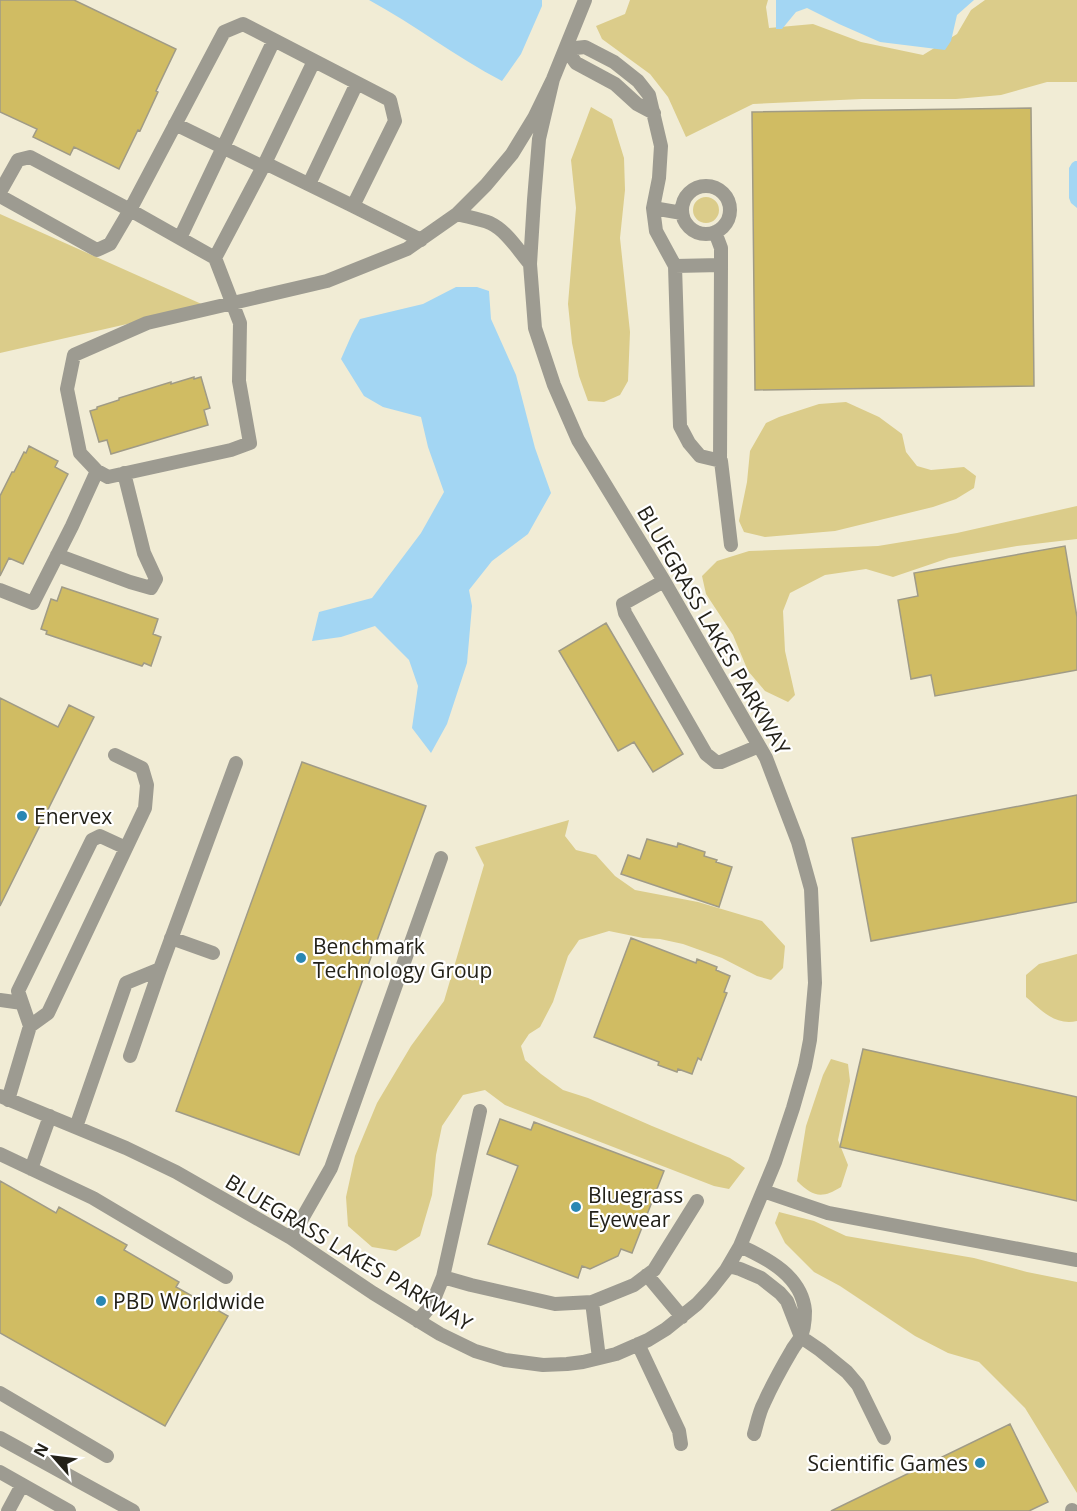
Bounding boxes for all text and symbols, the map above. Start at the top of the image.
street label: BLUEGRASS LAKES PARKWAY [631,500,797,760]
place label: Enervex [34,802,112,830]
marker: Enervex [15,809,29,823]
place label: Benchmark Technology Group [313,932,492,984]
marker: Benchmark Technology Group [294,951,308,965]
street label: BLUEGRASS LAKES PARKWAY [220,1167,478,1337]
place label: Bluegrass Eyewear [588,1181,683,1233]
marker: Bluegrass Eyewear [569,1200,583,1214]
place label: PBD Worldwide [113,1287,265,1315]
marker: PBD Worldwide [94,1294,108,1308]
north arrow [24,1427,84,1487]
text: N [28,1439,54,1461]
place label: Scientific Games [808,1449,968,1477]
marker: Scientific Games [973,1456,987,1470]

